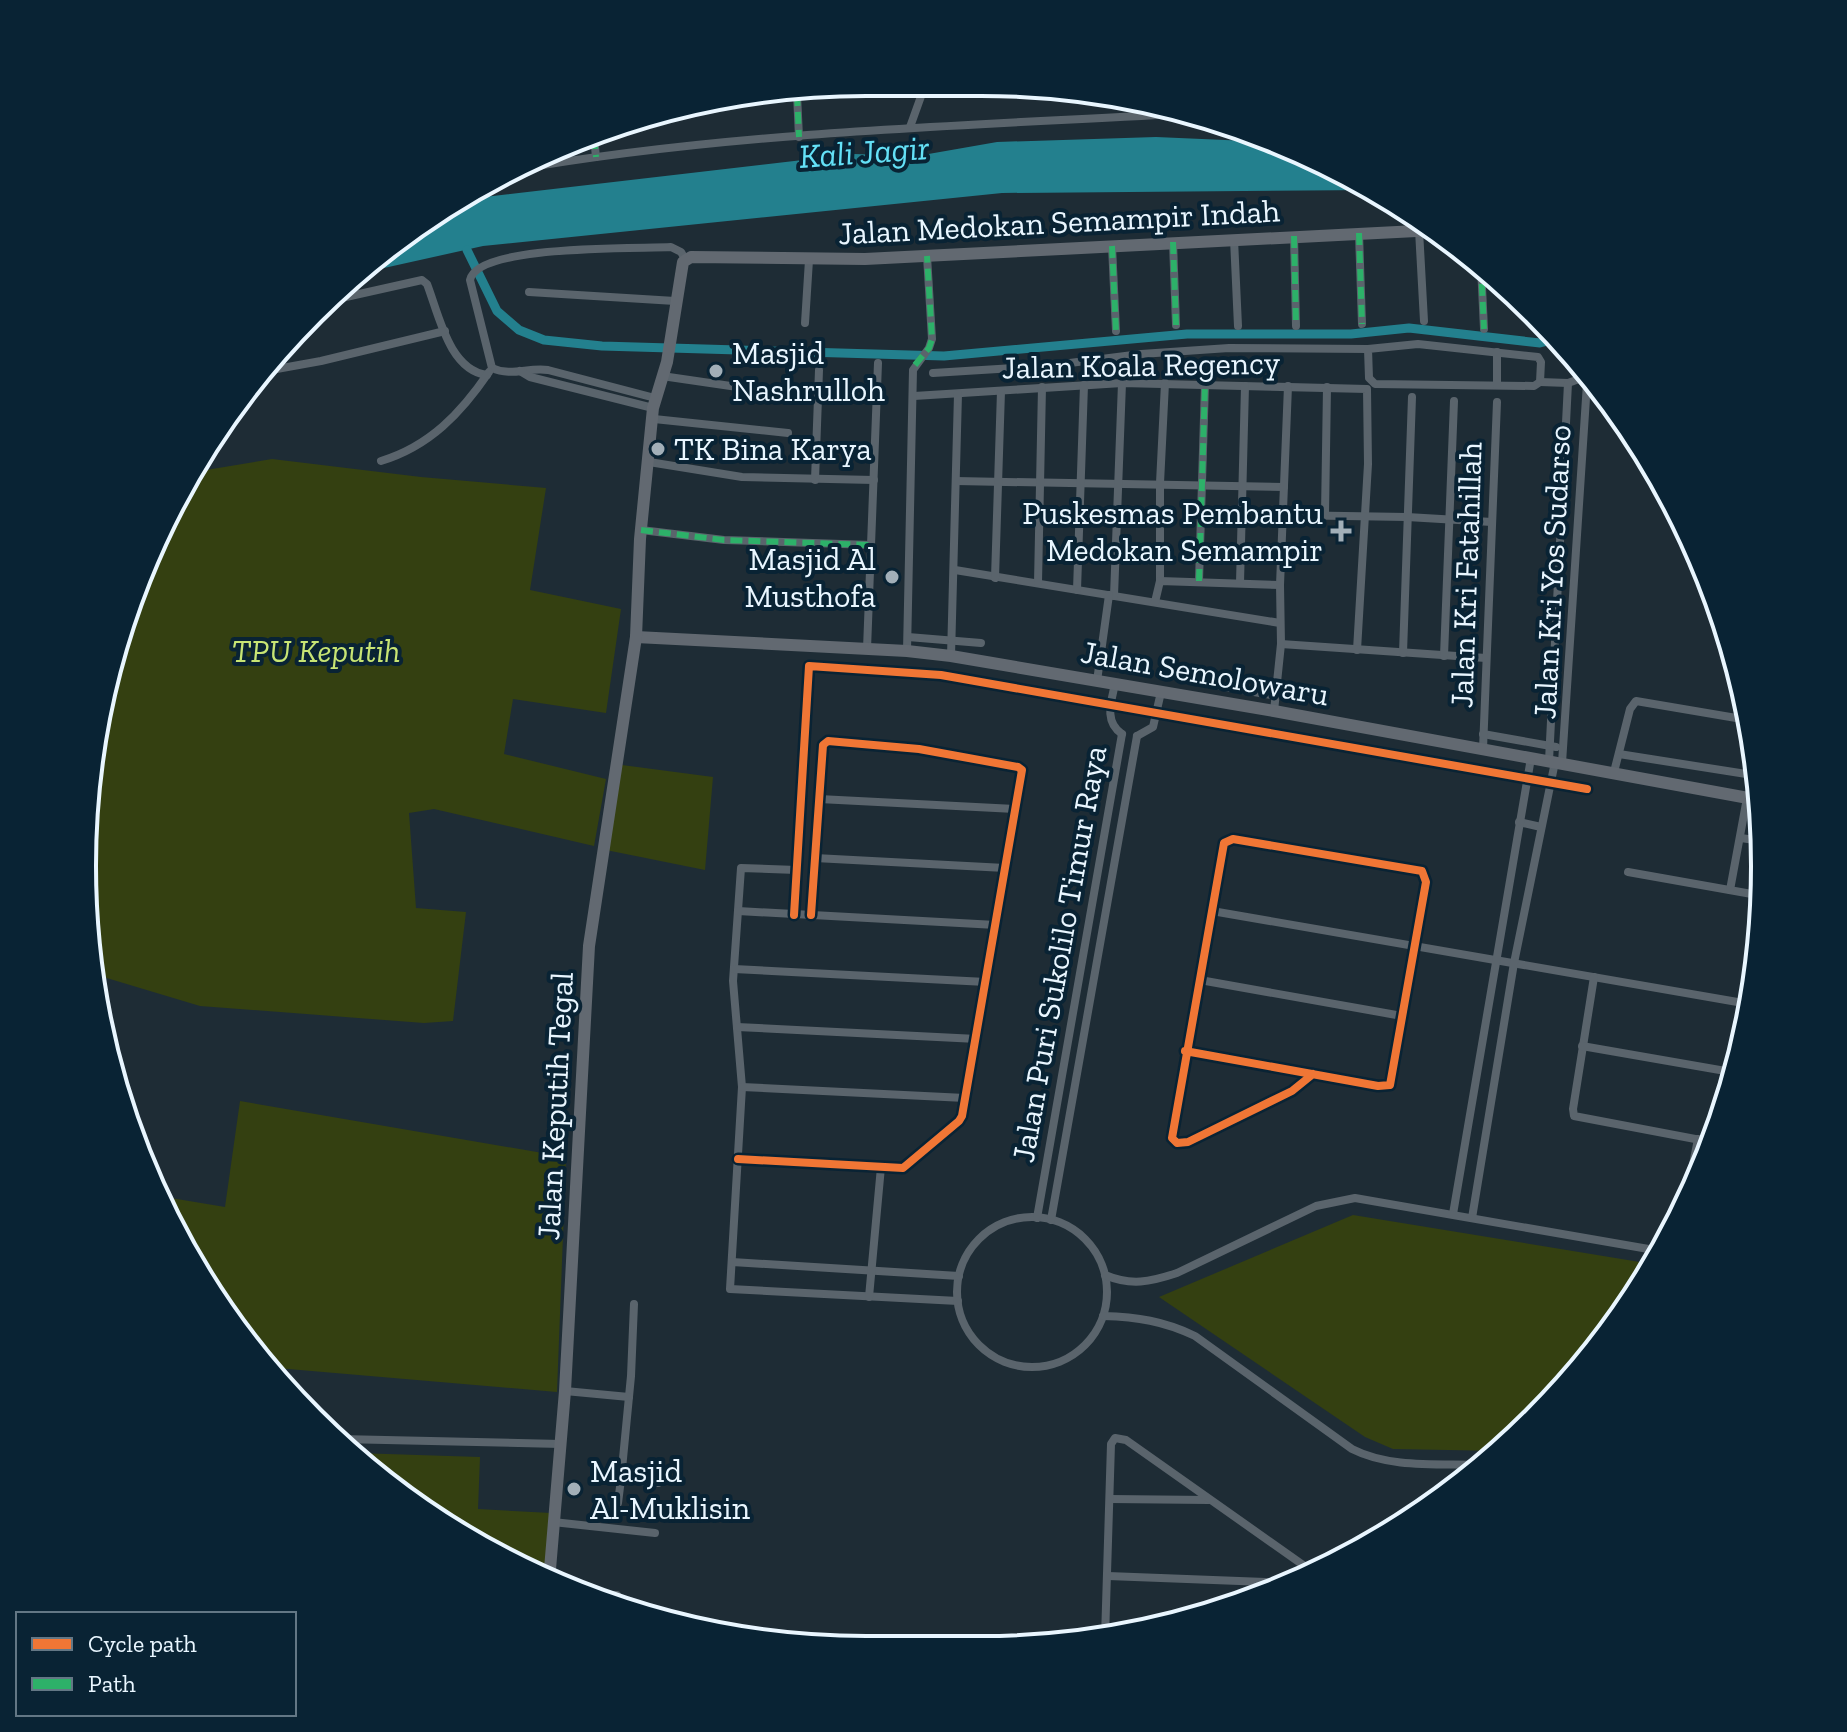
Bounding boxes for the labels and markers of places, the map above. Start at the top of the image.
place label: Masjid Nashrulloh [732,334,885,409]
marker: Masjid Nashrulloh [707,362,725,380]
place label: TK Bina Karya [674,430,872,468]
marker: TK Bina Karya [649,440,667,458]
place label: Puskesmas Pembantu Medokan Semampir [1022,494,1323,569]
marker: Puskesmas Pembantu Medokan Semampir [1330,520,1352,542]
place label: Masjid Al Musthofa [745,540,876,615]
marker: Masjid Al Musthofa [883,568,901,586]
place label: Masjid Al-Muklisin [590,1452,751,1527]
marker: Masjid Al-Muklisin [565,1480,583,1498]

